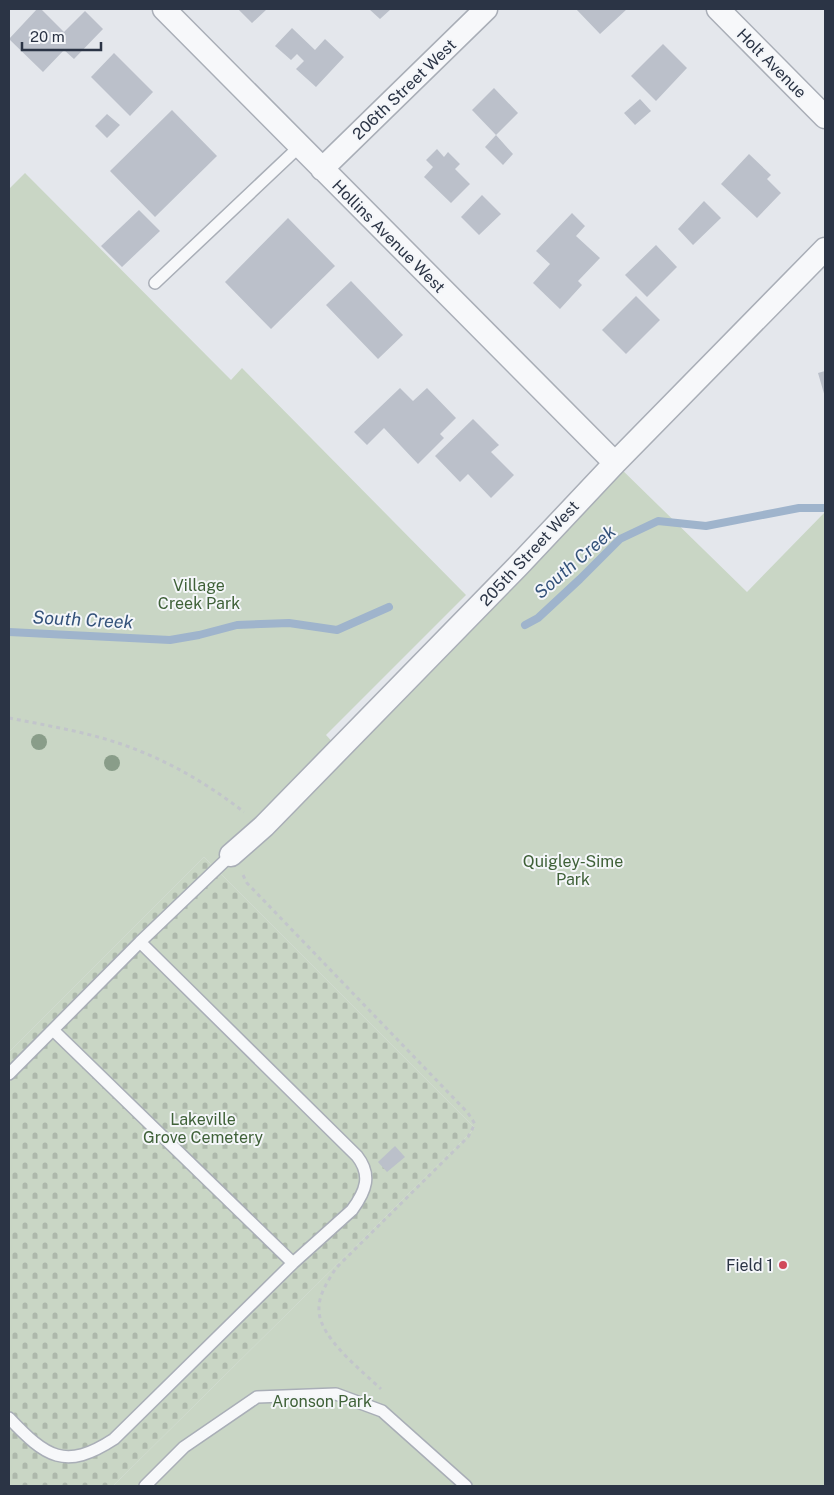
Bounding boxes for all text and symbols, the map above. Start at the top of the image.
scale bar [22,20,101,52]
street label: Holt Avenue [733,25,810,102]
text: 20 m [30,28,65,45]
street label: 206th Street West [349,35,460,144]
street label: Hollins Avenue West [328,176,449,297]
street label: 205th Street West [476,497,583,610]
water label: South Creek [530,520,620,603]
park label: Village Creek Park [158,576,240,613]
water label: South Creek [32,606,134,633]
park label: Quigley-Sime Park [523,852,623,889]
park label: Lakeville Grove Cemetery [143,1110,264,1147]
place label: Field 1 [726,1256,773,1275]
marker: Field 1 [777,1259,789,1271]
park label: Aronson Park [272,1392,372,1411]

